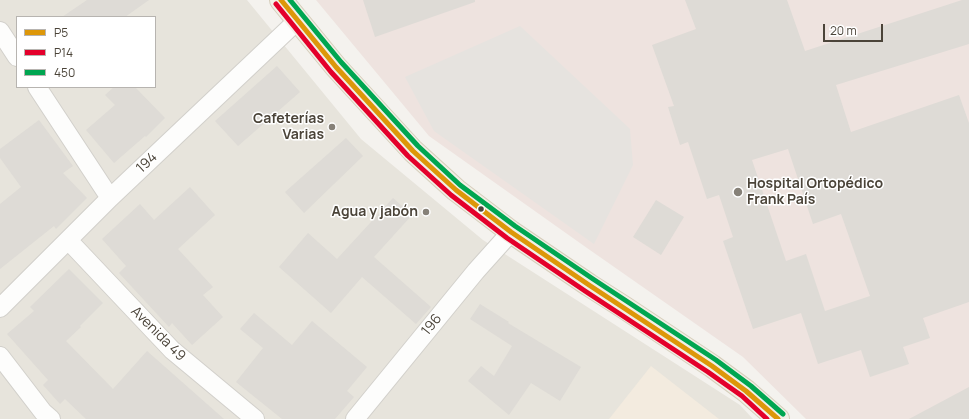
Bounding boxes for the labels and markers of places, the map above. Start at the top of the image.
place label: Cafeterías Varias [253,111,324,144]
marker: Cafeterías Varias [327,122,337,132]
place label: Hospital Ortopédico Frank País [747,176,883,208]
marker: Hospital Ortopédico Frank País [732,186,744,198]
place label: Agua y jabón [332,204,418,220]
unlabelled marker [476,204,486,214]
marker: Agua y jabón [421,207,431,217]

